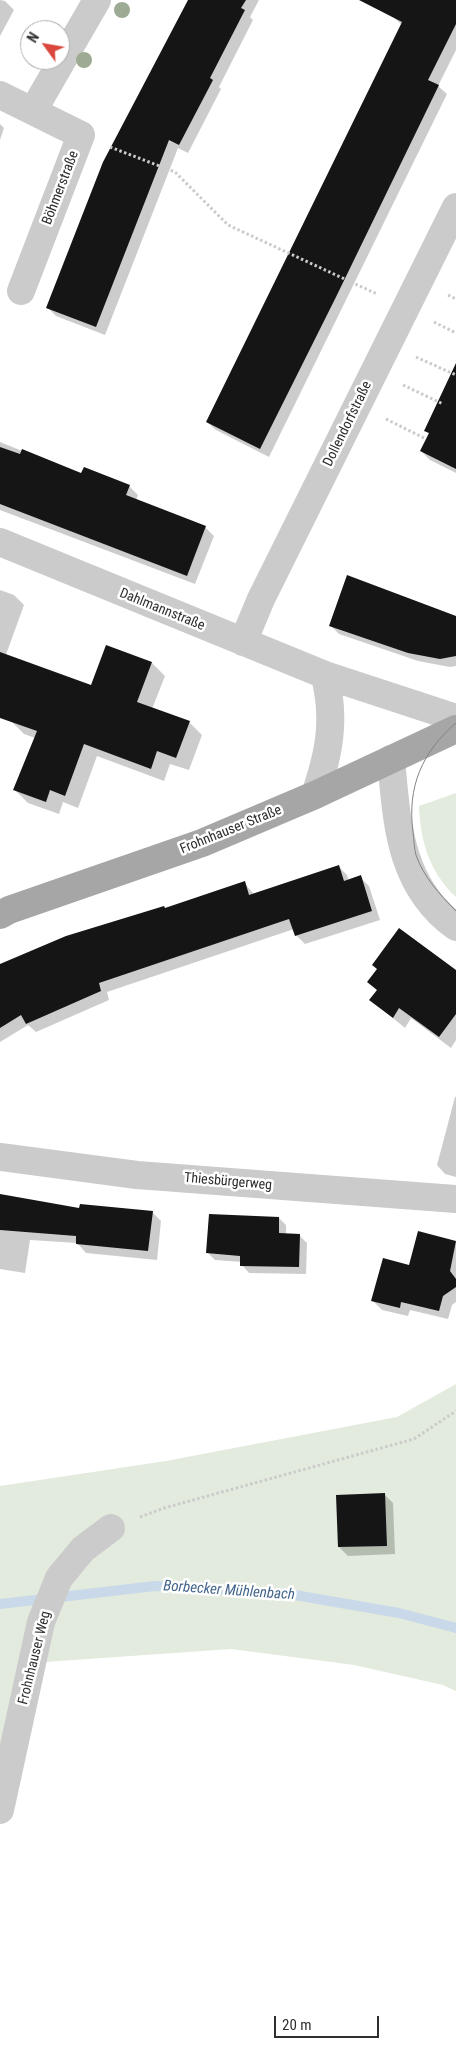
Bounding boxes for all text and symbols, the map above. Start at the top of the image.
north arrow [20,20,70,70]
text: N [24,30,42,45]
street label: Böhmerstraße [39,149,83,227]
street label: Dollendorfstraße [320,379,376,469]
street label: Dahlmannstraße [117,585,207,635]
street label: Frohnhauser Straße [178,802,284,858]
street label: Thiesbürgerweg [183,1170,273,1194]
water label: Borbecker Mühlenbach [163,1577,295,1605]
street label: Frohnhauser Weg [15,1609,55,1707]
scale bar [276,2006,381,2038]
text: 20 m [282,2016,312,2034]

